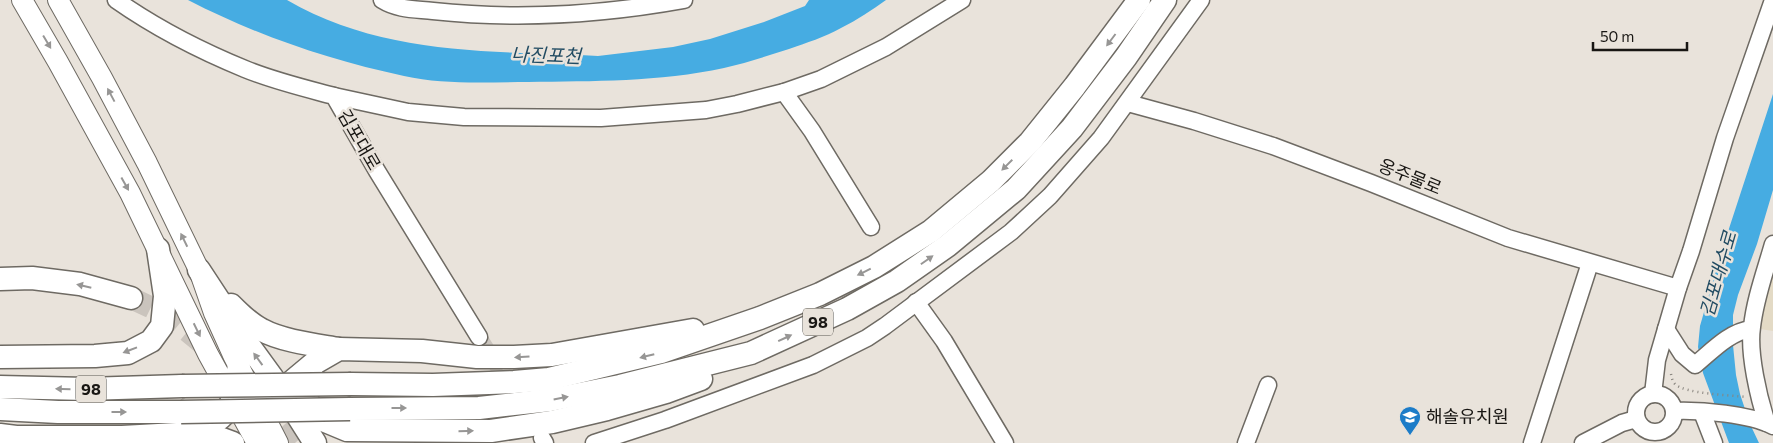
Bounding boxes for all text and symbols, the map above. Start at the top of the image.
scale bar [1593,20,1687,52]
text: 50 m [1600,27,1634,45]
one-way arrow [1106,33,1116,47]
one-way arrow [42,35,51,49]
water label: 나진포천 [511,42,583,67]
one-way arrow [107,88,115,103]
street label: 김포대로 [334,105,386,174]
street label: 옹주물로 [1376,153,1445,199]
one-way arrow [1001,158,1013,170]
one-way arrow [121,177,129,192]
water label: 김포대수로 [1694,227,1741,319]
one-way arrow [180,233,188,247]
one-way arrow [920,255,934,265]
one-way arrow [857,269,871,277]
one-way arrow [76,282,91,290]
road number: 98 [803,308,833,336]
one-way arrow [193,323,201,337]
one-way arrow [778,333,792,341]
one-way arrow [122,346,137,354]
one-way arrow [640,352,655,360]
one-way arrow [253,353,264,366]
one-way arrow [514,353,530,361]
road number: 98 [76,376,106,402]
one-way arrow [55,385,71,393]
one-way arrow [553,393,569,401]
one-way arrow [391,404,407,412]
school or university icon: 해솔유치원 [1398,405,1422,436]
place label: 해솔유치원 [1426,405,1509,427]
one-way arrow [111,408,127,416]
one-way arrow [458,427,474,435]

